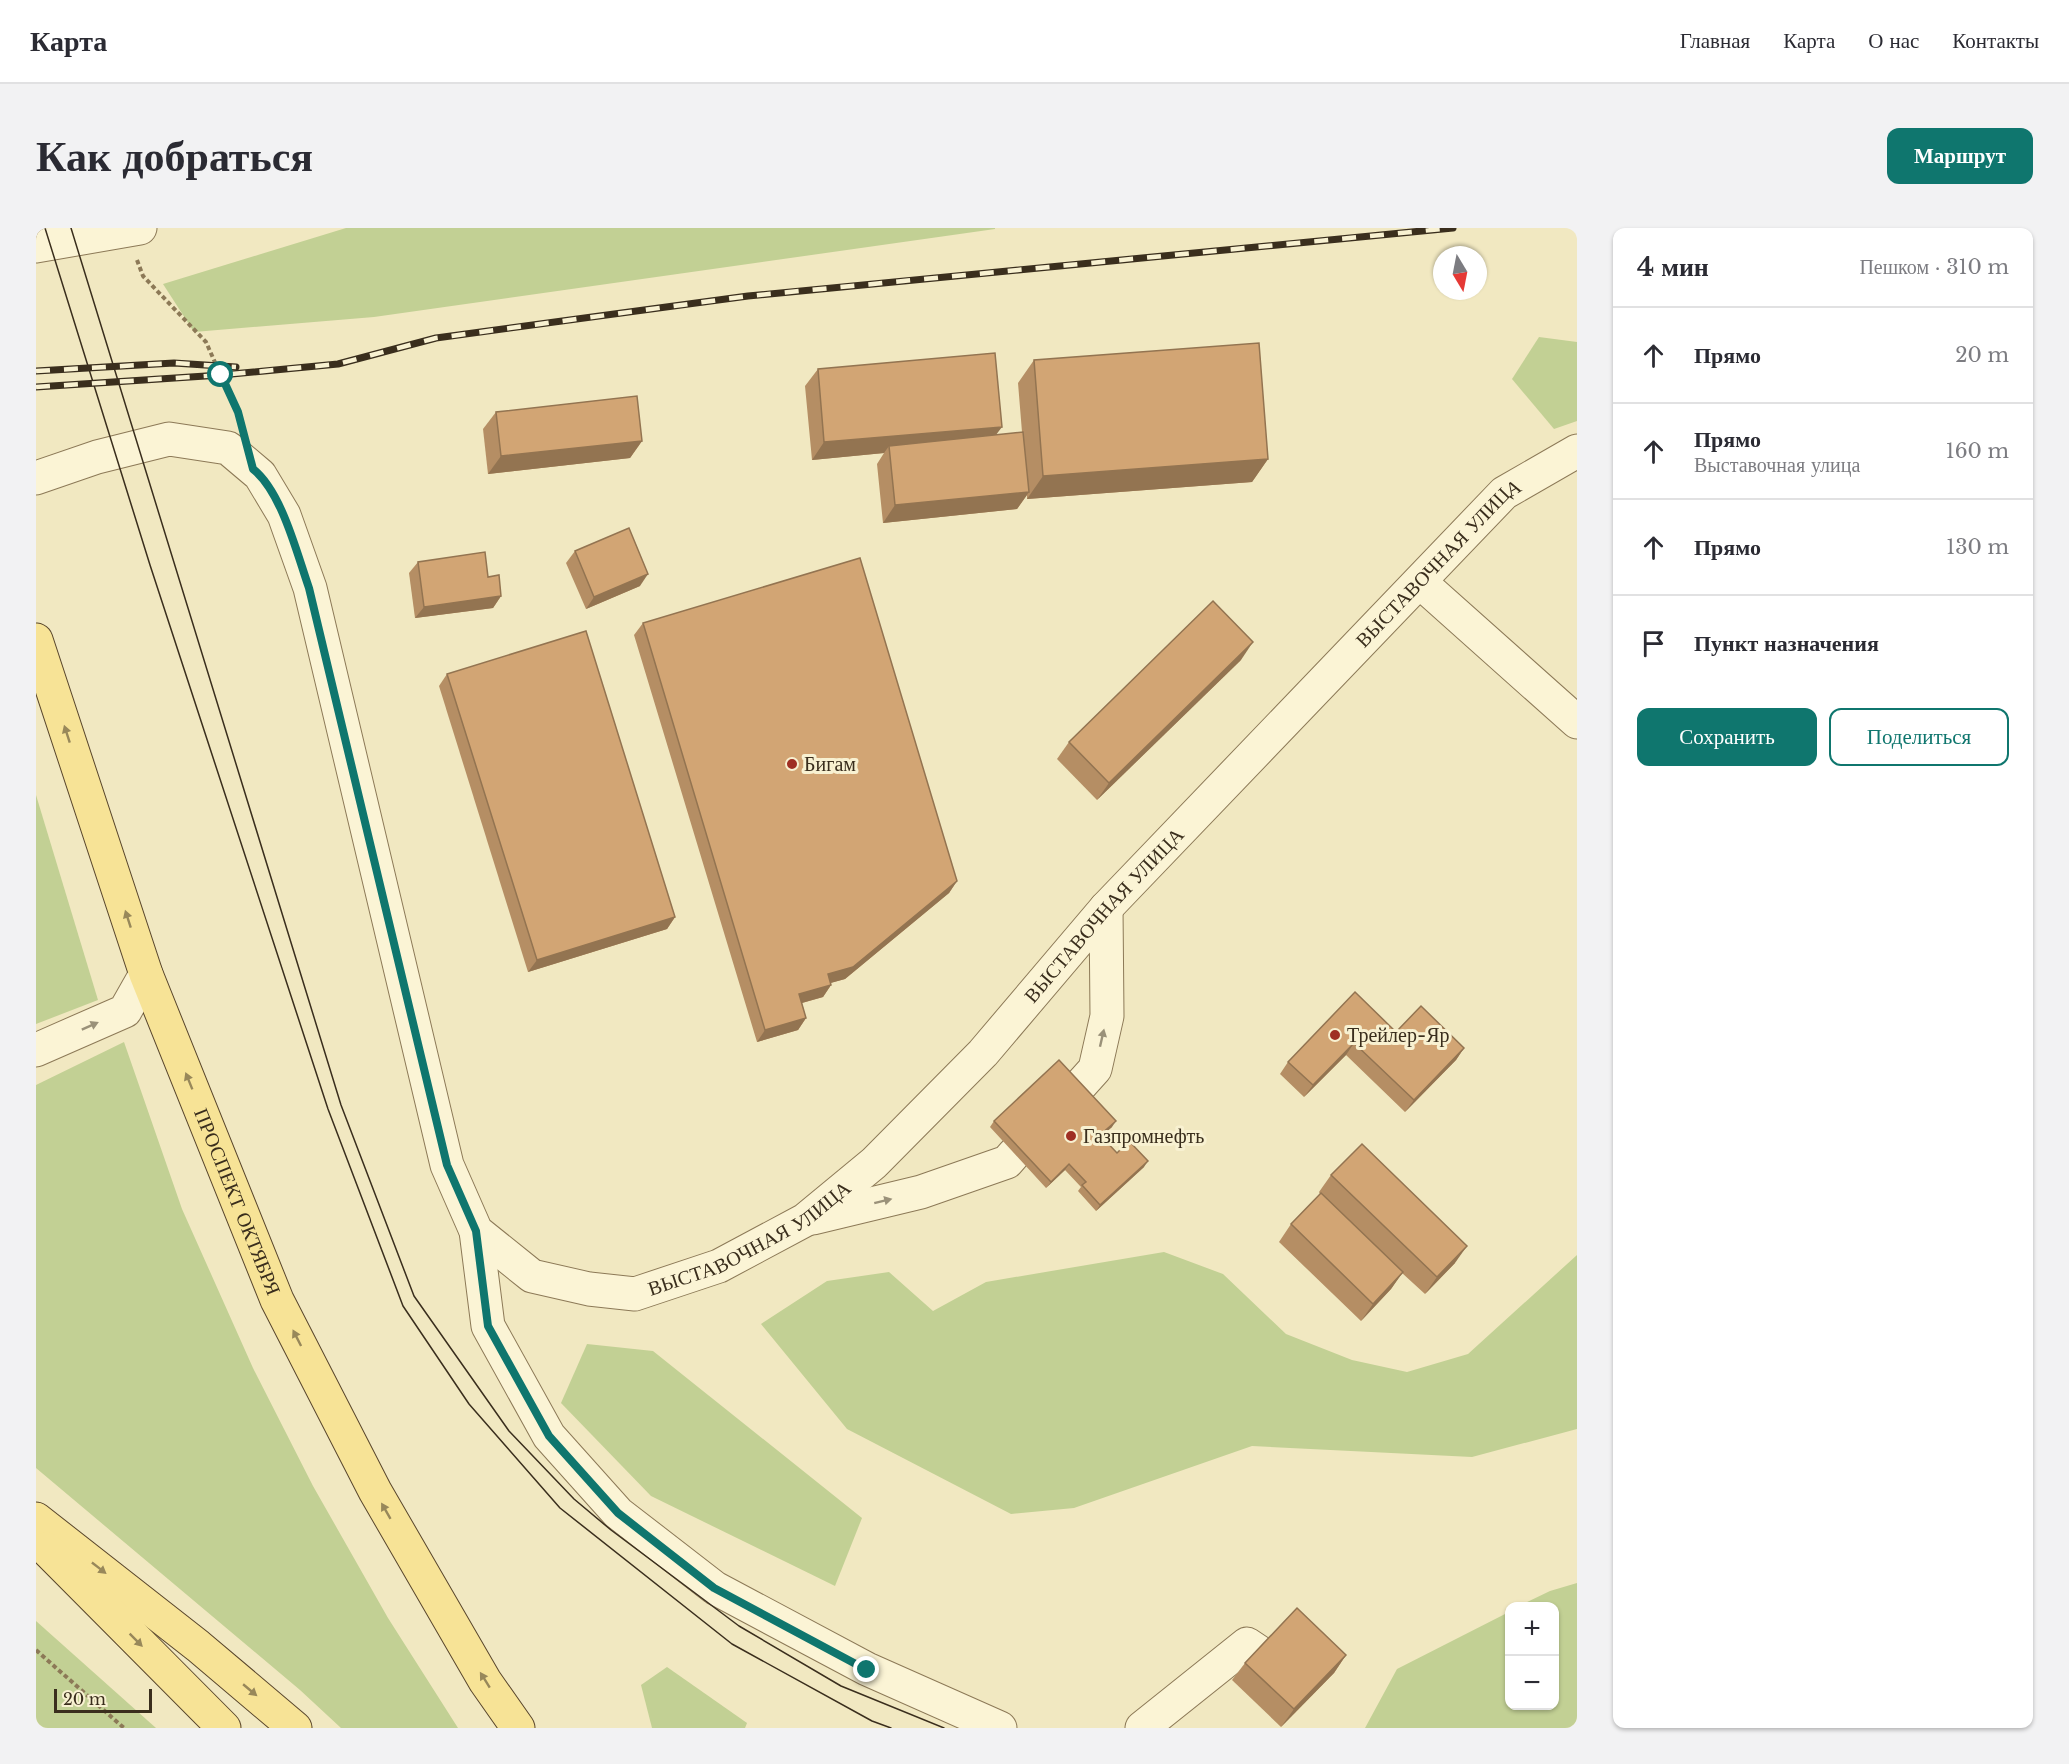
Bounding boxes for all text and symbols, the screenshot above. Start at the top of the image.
text: Карта [30,24,107,59]
text: Главная [1680,28,1750,54]
text: Карта [1783,28,1835,54]
text: О нас [1868,28,1919,54]
text: Контакты [1952,28,2039,54]
button: Маршрут [1887,128,2033,184]
text: Как добраться [36,130,313,182]
north arrow [1433,246,1487,300]
text: 4 мин [1637,251,1709,283]
text: Пешком · 310 m [1859,255,2009,279]
icon: ahead [1637,339,1670,372]
text: Прямо [1694,342,1761,369]
text: 20 m [1955,343,2009,367]
route start [207,361,233,387]
text: Прямо [1694,426,1761,453]
icon: ahead [1637,435,1670,468]
text: 160 m [1946,439,2009,463]
text: Выставочная улица [1694,453,1860,477]
street label: ВЫСТАВОЧНАЯ УЛИЦА [1351,473,1526,652]
icon: ahead [1637,531,1670,564]
text: Прямо [1694,534,1761,561]
text: 130 m [1946,535,2009,559]
icon: arrive [1637,627,1670,660]
text: Пункт назначения [1694,630,1879,657]
button: Сохранить [1637,708,1817,766]
button: Поделиться [1829,708,2009,766]
one-way arrow [62,725,71,743]
place label: Бигам [804,752,856,776]
marker: Бигам [785,757,799,771]
street label: ВЫСТАВОЧНАЯ УЛИЦА [1019,822,1189,1007]
one-way arrow [123,910,132,928]
one-way arrow [81,1022,98,1031]
place label: Трейлер-Яр [1347,1023,1450,1047]
one-way arrow [1098,1028,1107,1047]
marker: Трейлер-Яр [1328,1028,1342,1042]
one-way arrow [184,1072,193,1090]
street label: ПРОСПЕКТ ОКТЯБРЯ [189,1105,286,1299]
place label: Газпромнефть [1083,1124,1204,1148]
marker: Газпромнефть [1064,1129,1078,1143]
street label: ВЫСТАВОЧНАЯ УЛИЦА [645,1175,856,1301]
one-way arrow [873,1196,892,1206]
one-way arrow [292,1329,302,1346]
one-way arrow [381,1503,392,1519]
one-way arrow [91,1561,106,1573]
map controls [1505,1602,1559,1710]
button: + [1505,1602,1559,1656]
one-way arrow [129,1633,144,1647]
route end [853,1656,879,1682]
button: − [1505,1656,1559,1710]
one-way arrow [479,1671,490,1688]
one-way arrow [242,1683,257,1696]
scale bar [54,1686,152,1714]
text: 20 m [63,1689,106,1709]

